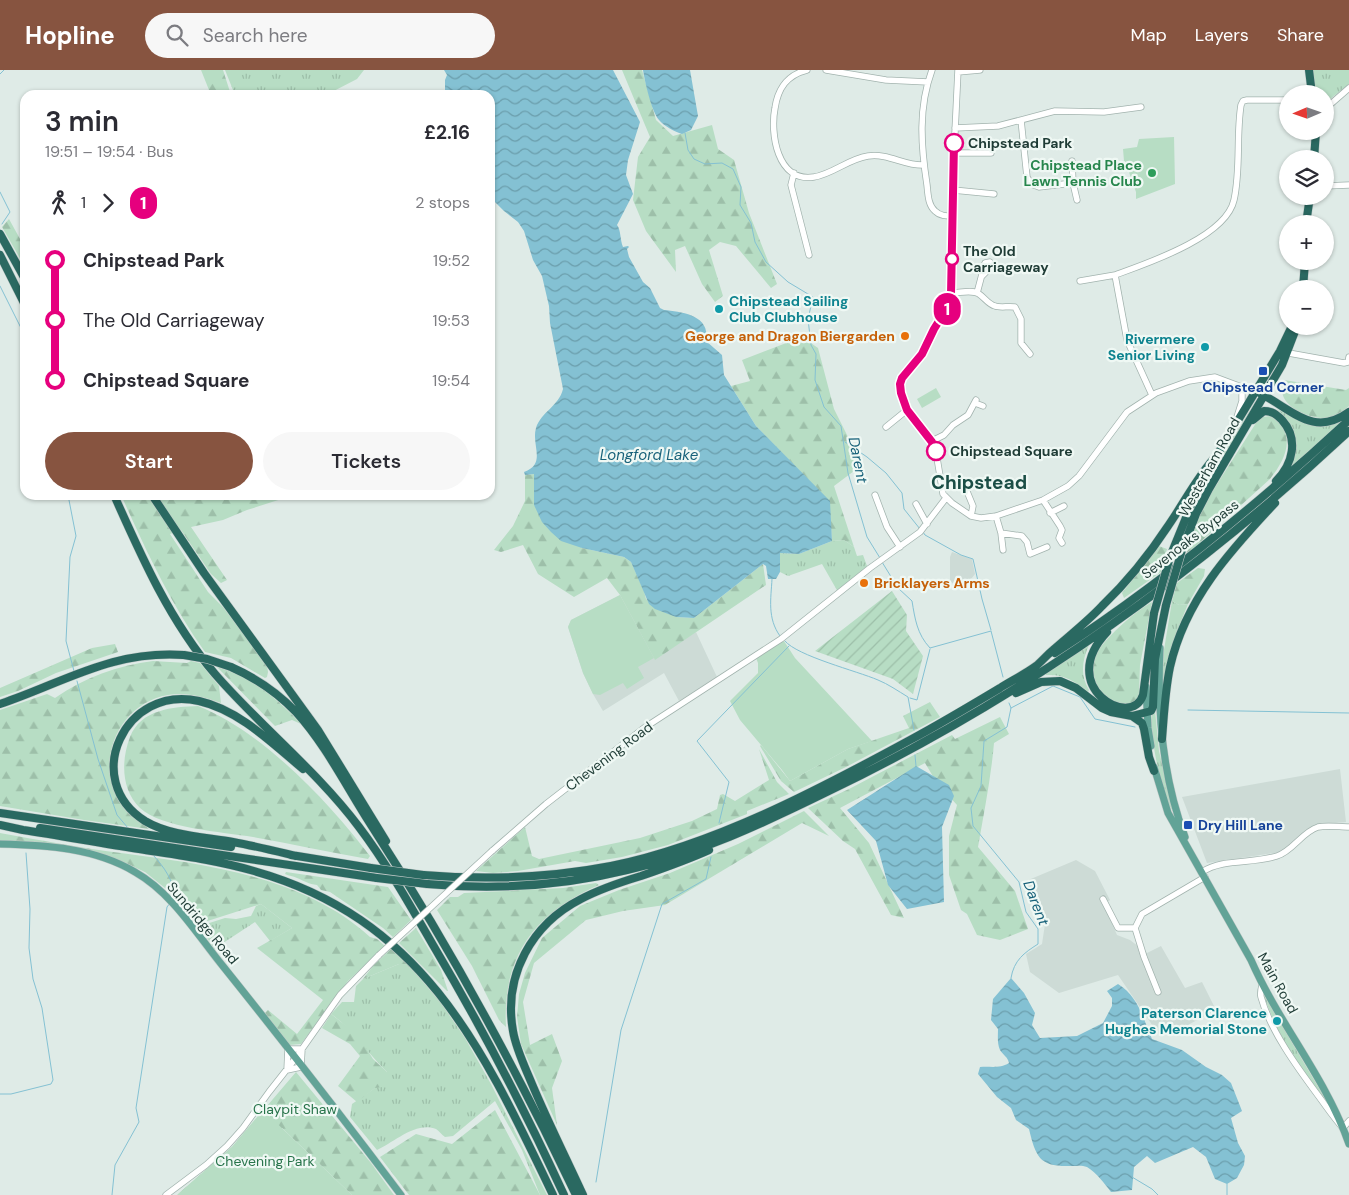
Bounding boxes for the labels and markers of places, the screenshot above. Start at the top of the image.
marker: Chipstead Park [944,133,964,153]
place label: Chipstead Park [968,134,1072,152]
place label: Chipstead Place Lawn Tennis Club [1023,156,1142,190]
marker: Chipstead Place Lawn Tennis Club [1146,167,1158,179]
place label: The Old Carriageway [963,242,1049,276]
marker: The Old Carriageway [945,252,959,266]
place label: Chipstead Sailing Club Clubhouse [729,292,848,326]
marker: Chipstead Sailing Club Clubhouse [713,303,725,315]
place label: George and Dragon Biergarden [685,327,895,345]
marker: George and Dragon Biergarden [899,330,911,342]
place label: Rivermere Senior Living [1108,330,1195,364]
marker: Rivermere Senior Living [1199,341,1211,353]
marker: Chipstead Corner [1257,365,1269,377]
place label: Chipstead Corner [1202,378,1324,396]
marker: Chipstead Square [926,441,946,461]
place label: Chipstead Square [950,442,1073,460]
place label: Bricklayers Arms [874,574,990,592]
marker: Bricklayers Arms [858,577,870,589]
place label: Dry Hill Lane [1198,816,1283,834]
marker: Dry Hill Lane [1182,819,1194,831]
place label: Paterson Clarence Hughes Memorial Stone [1105,1004,1267,1038]
marker: Paterson Clarence Hughes Memorial Stone [1271,1015,1283,1027]

